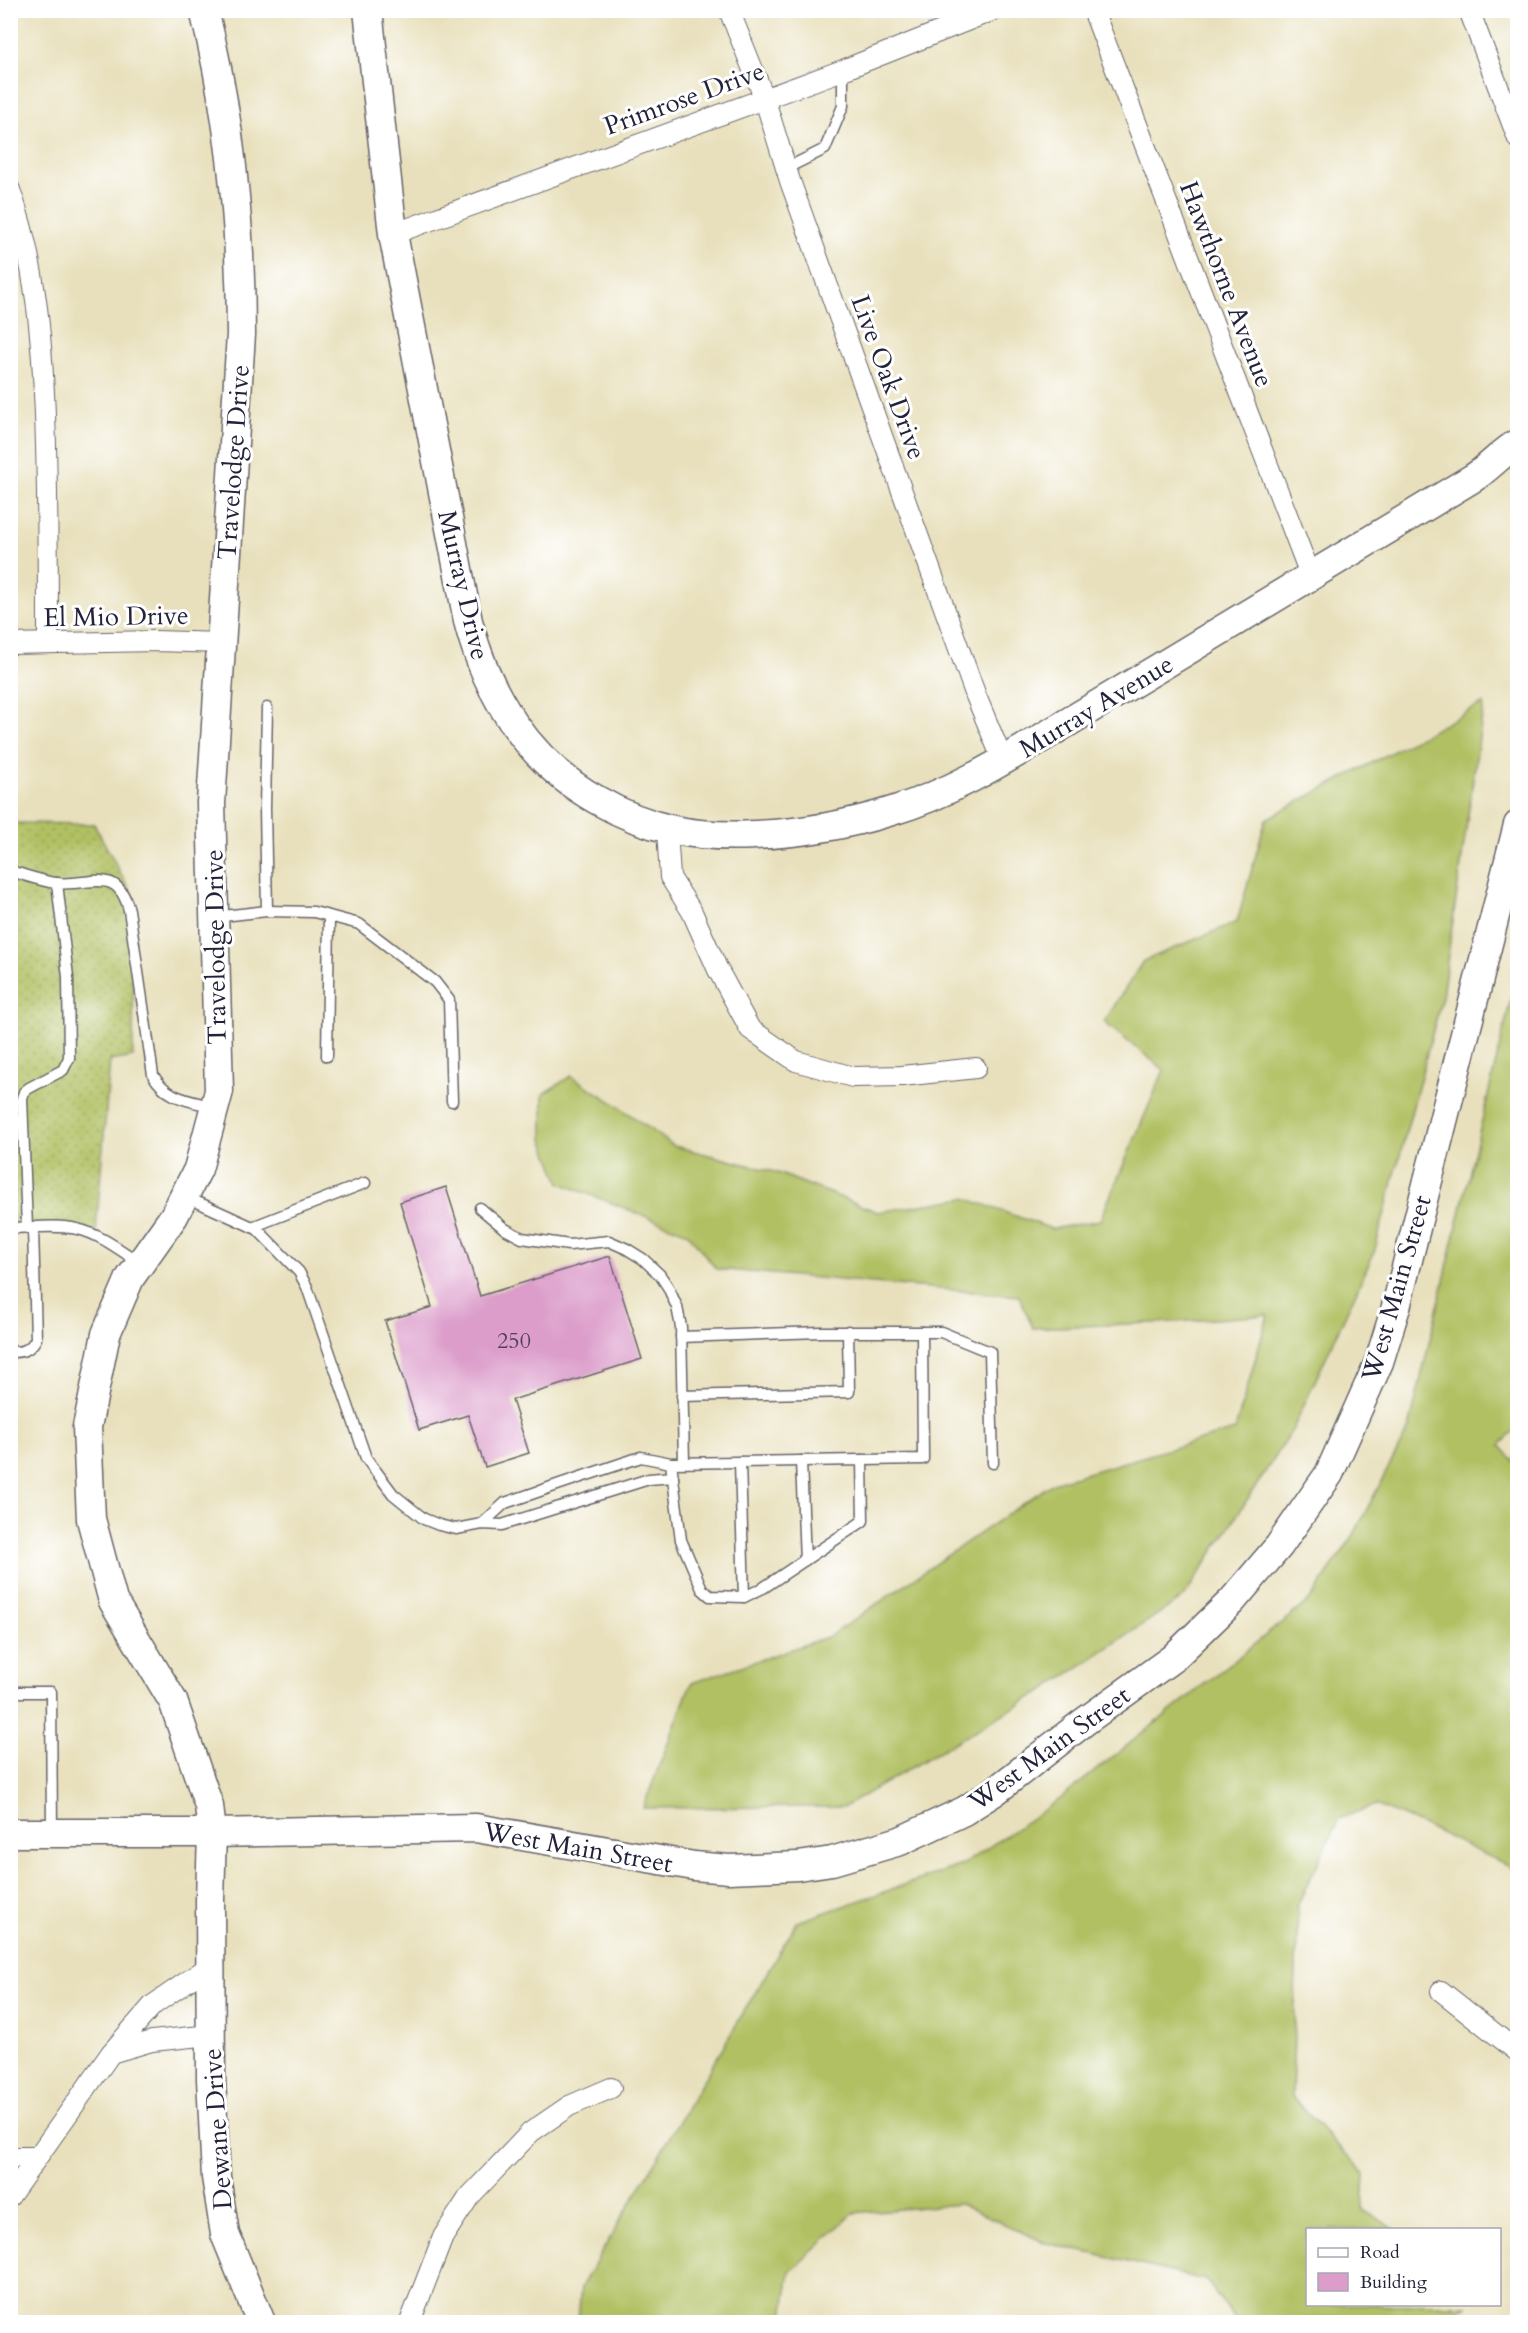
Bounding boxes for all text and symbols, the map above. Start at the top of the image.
street label: Primrose Drive [599,53,769,144]
street label: Hawthorne Avenue [1171,176,1282,392]
street label: Live Oak Drive [843,290,934,464]
street label: Travelodge Drive [209,363,258,561]
street label: Murray Drive [429,507,498,663]
street label: El Mio Drive [43,598,189,635]
street label: Murray Avenue [1013,647,1180,766]
street label: Travelodge Drive [196,849,235,1045]
street label: West Main Street [1353,1191,1440,1386]
house number: 250 [497,1326,531,1356]
street label: West Main Street [961,1678,1137,1820]
street label: West Main Street [479,1813,675,1881]
street label: Dewane Drive [194,2047,241,2211]
legend [1306,2228,1501,2306]
text: Road [1360,2240,1400,2265]
text: Building [1360,2270,1428,2295]

